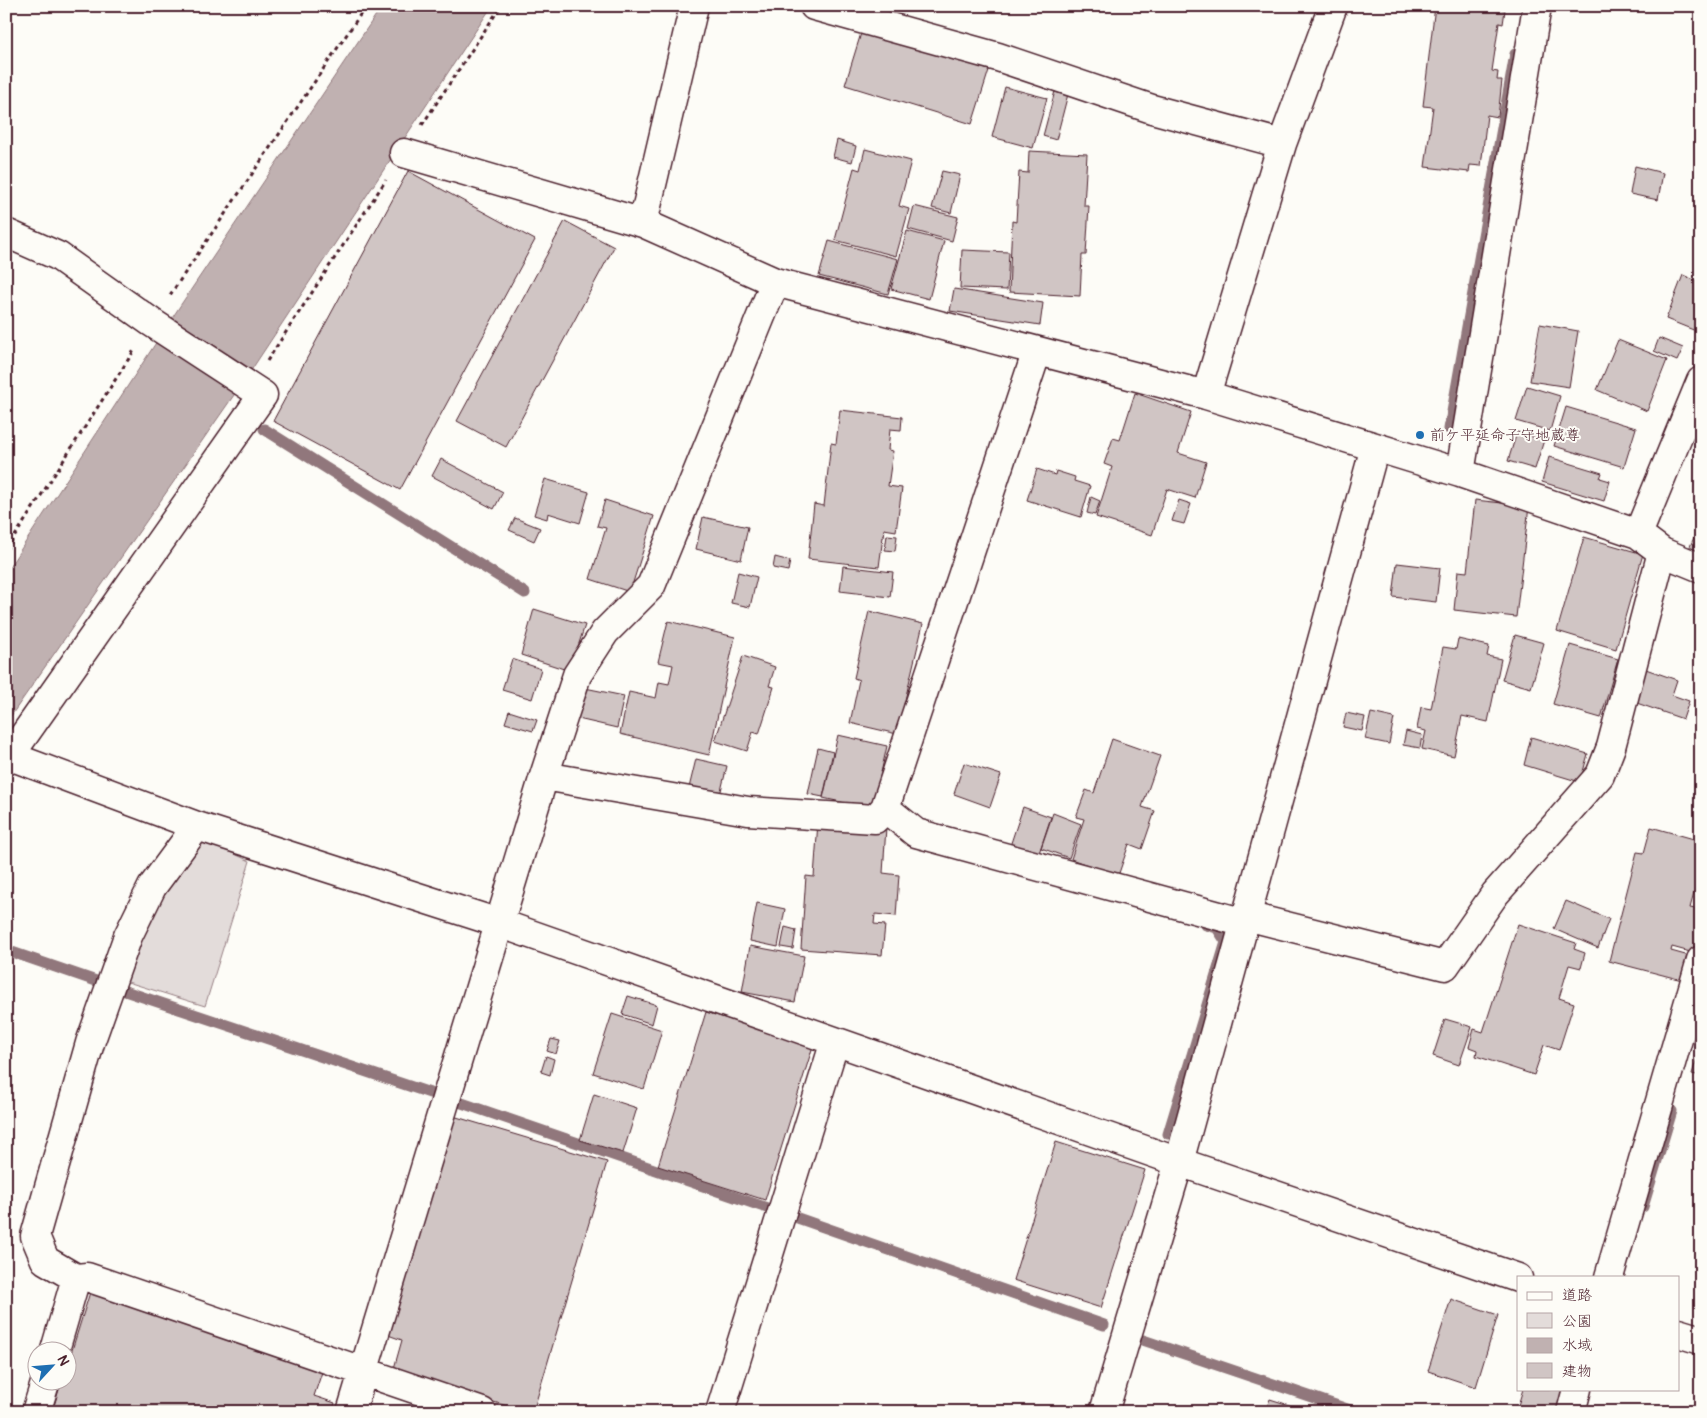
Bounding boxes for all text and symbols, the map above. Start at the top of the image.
place label: 前ケ平延命子守地蔵尊 [1430,426,1580,445]
marker: 前ケ平延命子守地蔵尊 [1414,429,1426,441]
legend [1517,1276,1680,1390]
text: 道路 [1562,1286,1592,1305]
text: 公園 [1562,1312,1592,1331]
text: 水域 [1562,1336,1592,1355]
north arrow [28,1340,78,1390]
text: N [54,1353,73,1369]
text: 建物 [1562,1362,1592,1381]

